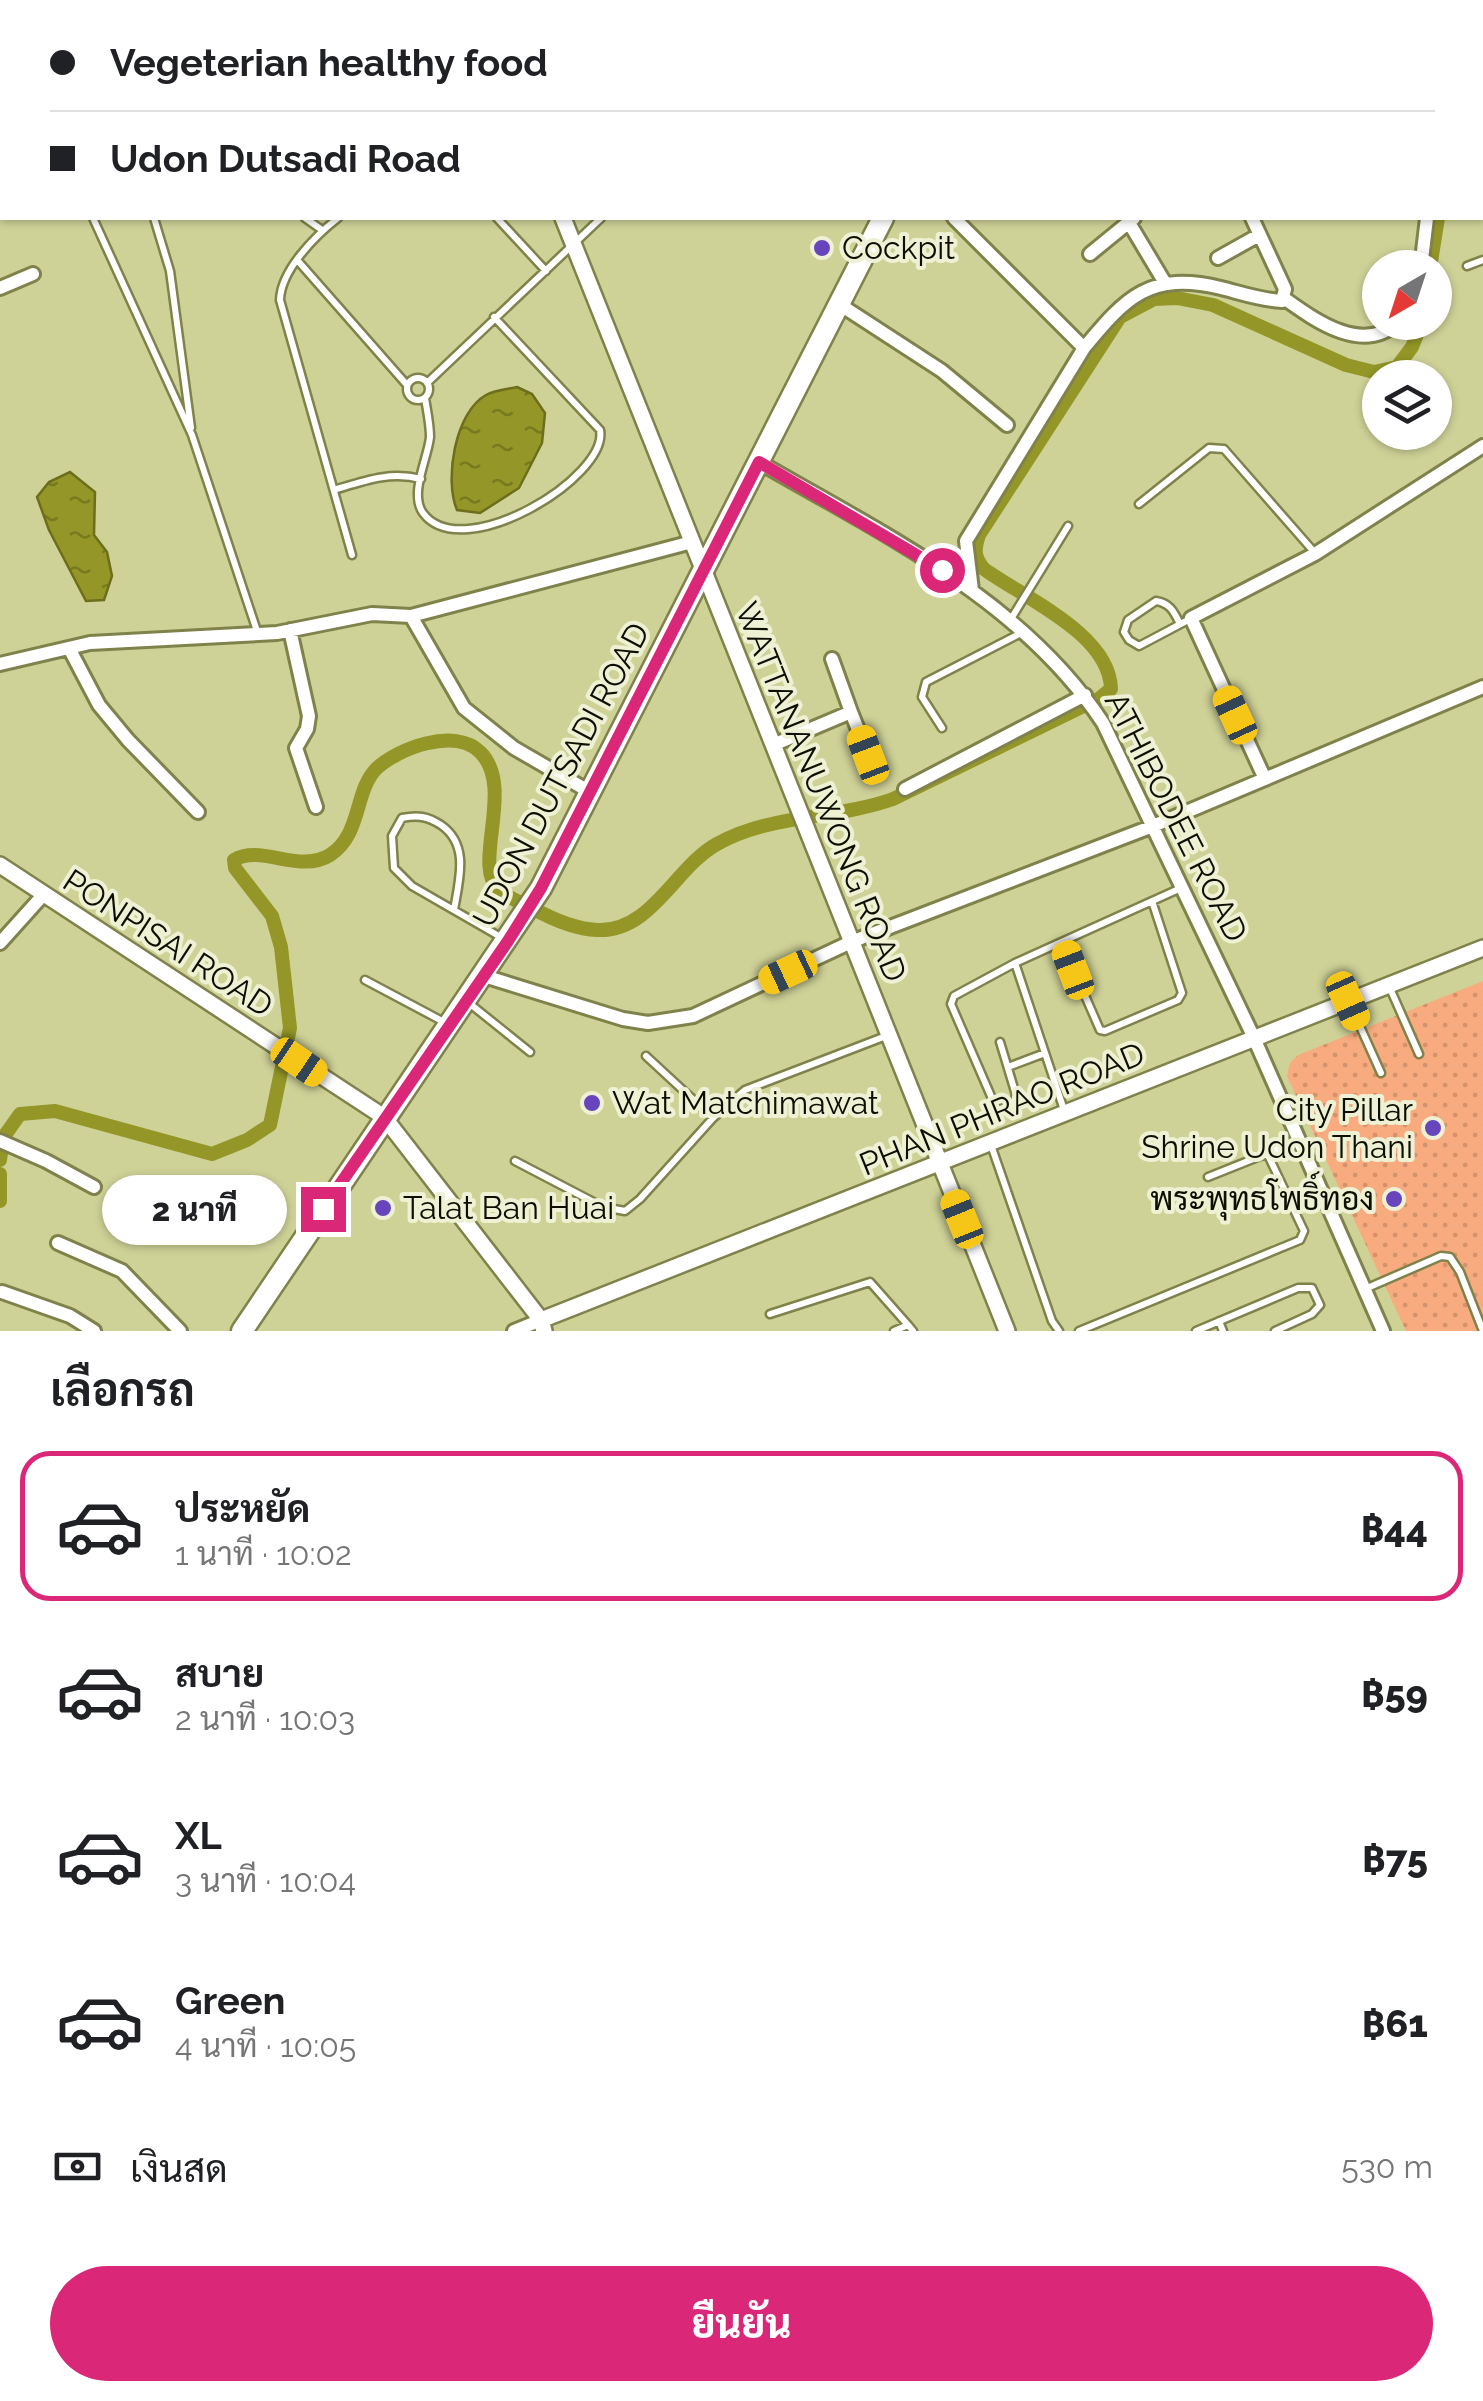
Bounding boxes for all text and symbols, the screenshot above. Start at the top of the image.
text: Vegeterian healthy food [110,40,548,85]
text: Udon Dutsadi Road [110,136,461,181]
place label: Cockpit [842,229,955,266]
marker: Cockpit [811,237,833,259]
north arrow [1362,250,1452,340]
map controls [1362,250,1452,450]
button: layers [1362,360,1452,450]
route start [920,548,965,593]
street label: WATTANANUWONG ROAD [728,597,915,987]
street label: UDON DUTSADI ROAD [465,617,656,933]
car [1209,681,1261,749]
street label: ATHIBODEE ROAD [1098,686,1255,947]
car [843,722,893,788]
street label: PONPISAI ROAD [57,861,280,1024]
car [1048,937,1098,1003]
car [754,946,822,998]
car [1322,967,1374,1035]
car [266,1033,332,1091]
street label: PHAN PHRAO ROAD [854,1034,1150,1183]
place label: Wat Matchimawat [612,1084,879,1121]
place label: City Pillar Shrine Udon Thani [1141,1091,1413,1165]
marker: Wat Matchimawat [581,1092,603,1114]
marker: City Pillar Shrine Udon Thani [1422,1117,1444,1139]
place label: พระพุทธโพธิ์ทอง [1150,1171,1374,1221]
callout: 2 นาที [103,1174,288,1244]
car [937,1186,987,1252]
route end [301,1187,346,1232]
marker: พระพุทธโพธิ์ทอง [1383,1188,1405,1210]
place label: Talat Ban Huai [403,1189,614,1226]
text: 2 นาที [152,1191,237,1228]
marker: Talat Ban Huai [372,1197,394,1219]
text: เลือกรถ [50,1364,195,1417]
icon: car [55,1481,145,1571]
text: ประหยัด [175,1486,310,1531]
text: ฿44 [1361,1506,1428,1551]
text: 1 นาที · 10:02 [175,1535,352,1572]
icon: car [55,1646,145,1736]
text: สบาย [175,1651,264,1696]
text: ฿59 [1361,1671,1428,1716]
text: 2 นาที · 10:03 [175,1700,355,1737]
icon: car [55,1811,145,1901]
text: XL [175,1813,222,1858]
text: ฿75 [1362,1836,1428,1881]
text: 3 นาที · 10:04 [175,1862,356,1899]
icon: car [55,1976,145,2066]
text: Green [175,1978,285,2023]
text: ฿61 [1362,2001,1428,2046]
text: 4 นาที · 10:05 [175,2027,356,2064]
icon: cash [50,2139,105,2194]
text: เงินสด [130,2146,228,2191]
text: 530 m [1341,2148,1433,2185]
button: ยืนยัน [50,2266,1433,2381]

